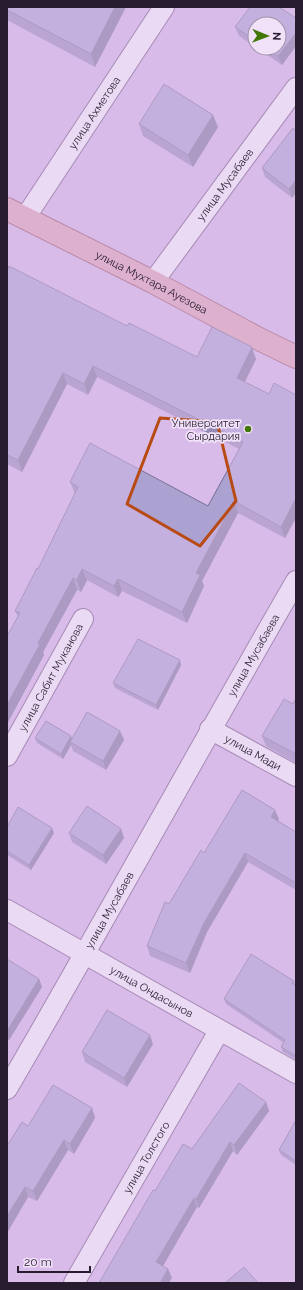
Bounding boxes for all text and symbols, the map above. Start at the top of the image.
north arrow [247,16,287,56]
text: N [270,32,283,40]
street label: улица Ахметова [66,74,123,152]
street label: улица Мусабаев [194,146,256,223]
street label: улица Мухтара Ауезова [93,248,210,317]
place label: Университет Сырдария [172,417,241,443]
marker: Университет Сырдария [243,424,253,434]
street label: улица Мусабаева [225,612,282,698]
street label: улица Сабит Муканова [16,621,86,733]
street label: улица Мади [222,732,284,773]
street label: улица Мусабаев [82,869,136,951]
street label: улица Ондасынов [108,963,196,1020]
street label: улица Толстого [121,1119,172,1196]
scale bar [18,1248,90,1274]
text: 20 m [24,1255,52,1269]

